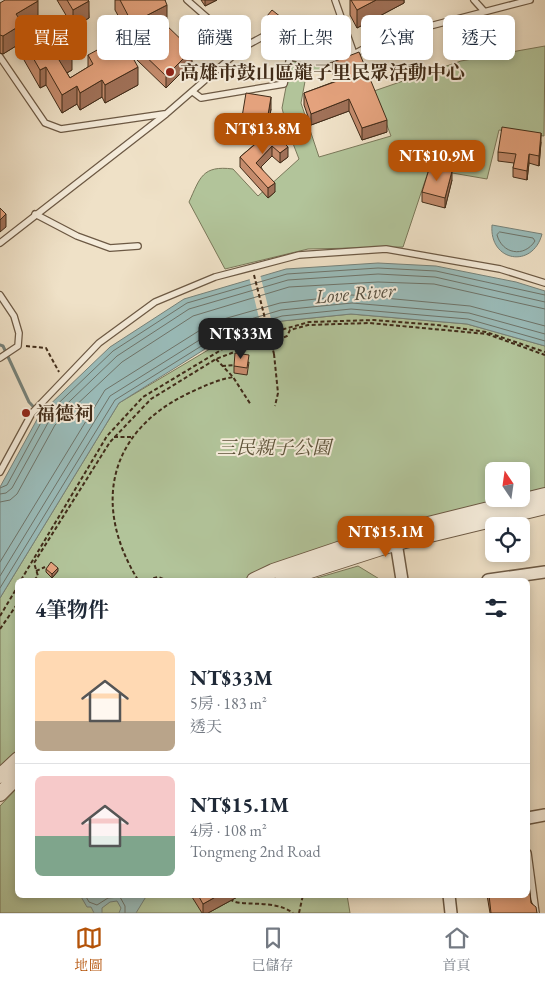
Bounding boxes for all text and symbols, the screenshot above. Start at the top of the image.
chip: 買屋 [15,15,87,60]
chip: 租屋 [97,15,169,60]
chip: 篩選 [179,15,251,60]
chip: 新上架 [261,15,351,60]
chip: 公寓 [361,15,433,60]
chip: 透天 [443,15,515,60]
place label: 高雄市鼓山區龍子里民眾活動中心 [180,60,465,85]
marker: 高雄市鼓山區龍子里民眾活動中心 [164,66,176,78]
pin: NT$13.8M [211,112,315,155]
text: NT$13.8M [225,118,301,139]
pin: NT$10.9M [385,140,489,182]
text: NT$10.9M [399,145,475,166]
water label: Love River [313,276,398,310]
pin: NT$33M [200,318,282,360]
text: NT$33M [209,323,273,344]
place label: 福德祠 [36,401,93,426]
marker: 福德祠 [20,407,32,419]
park label: 三民親子公園 [217,435,334,460]
north arrow [485,462,530,508]
map controls [485,462,530,562]
pin: NT$15.1M [334,516,438,558]
button: locate [485,517,530,562]
text: NT$15.1M [348,521,424,542]
icon: filters [482,594,510,622]
text: 4筆物件 [35,596,109,623]
text: NT$33M [190,664,273,691]
icon: home [75,671,135,731]
text: 5房 · 183 m² [190,693,267,714]
text: 透天 [190,716,222,737]
text: NT$15.1M [190,791,289,818]
icon: home [75,796,135,856]
text: 4房 · 108 m² [190,820,267,841]
text: Tongmeng 2nd Road [190,841,321,862]
tab: 地圖 [75,924,103,974]
tab: 已儲存 [252,924,294,974]
tab: 首頁 [443,924,471,974]

